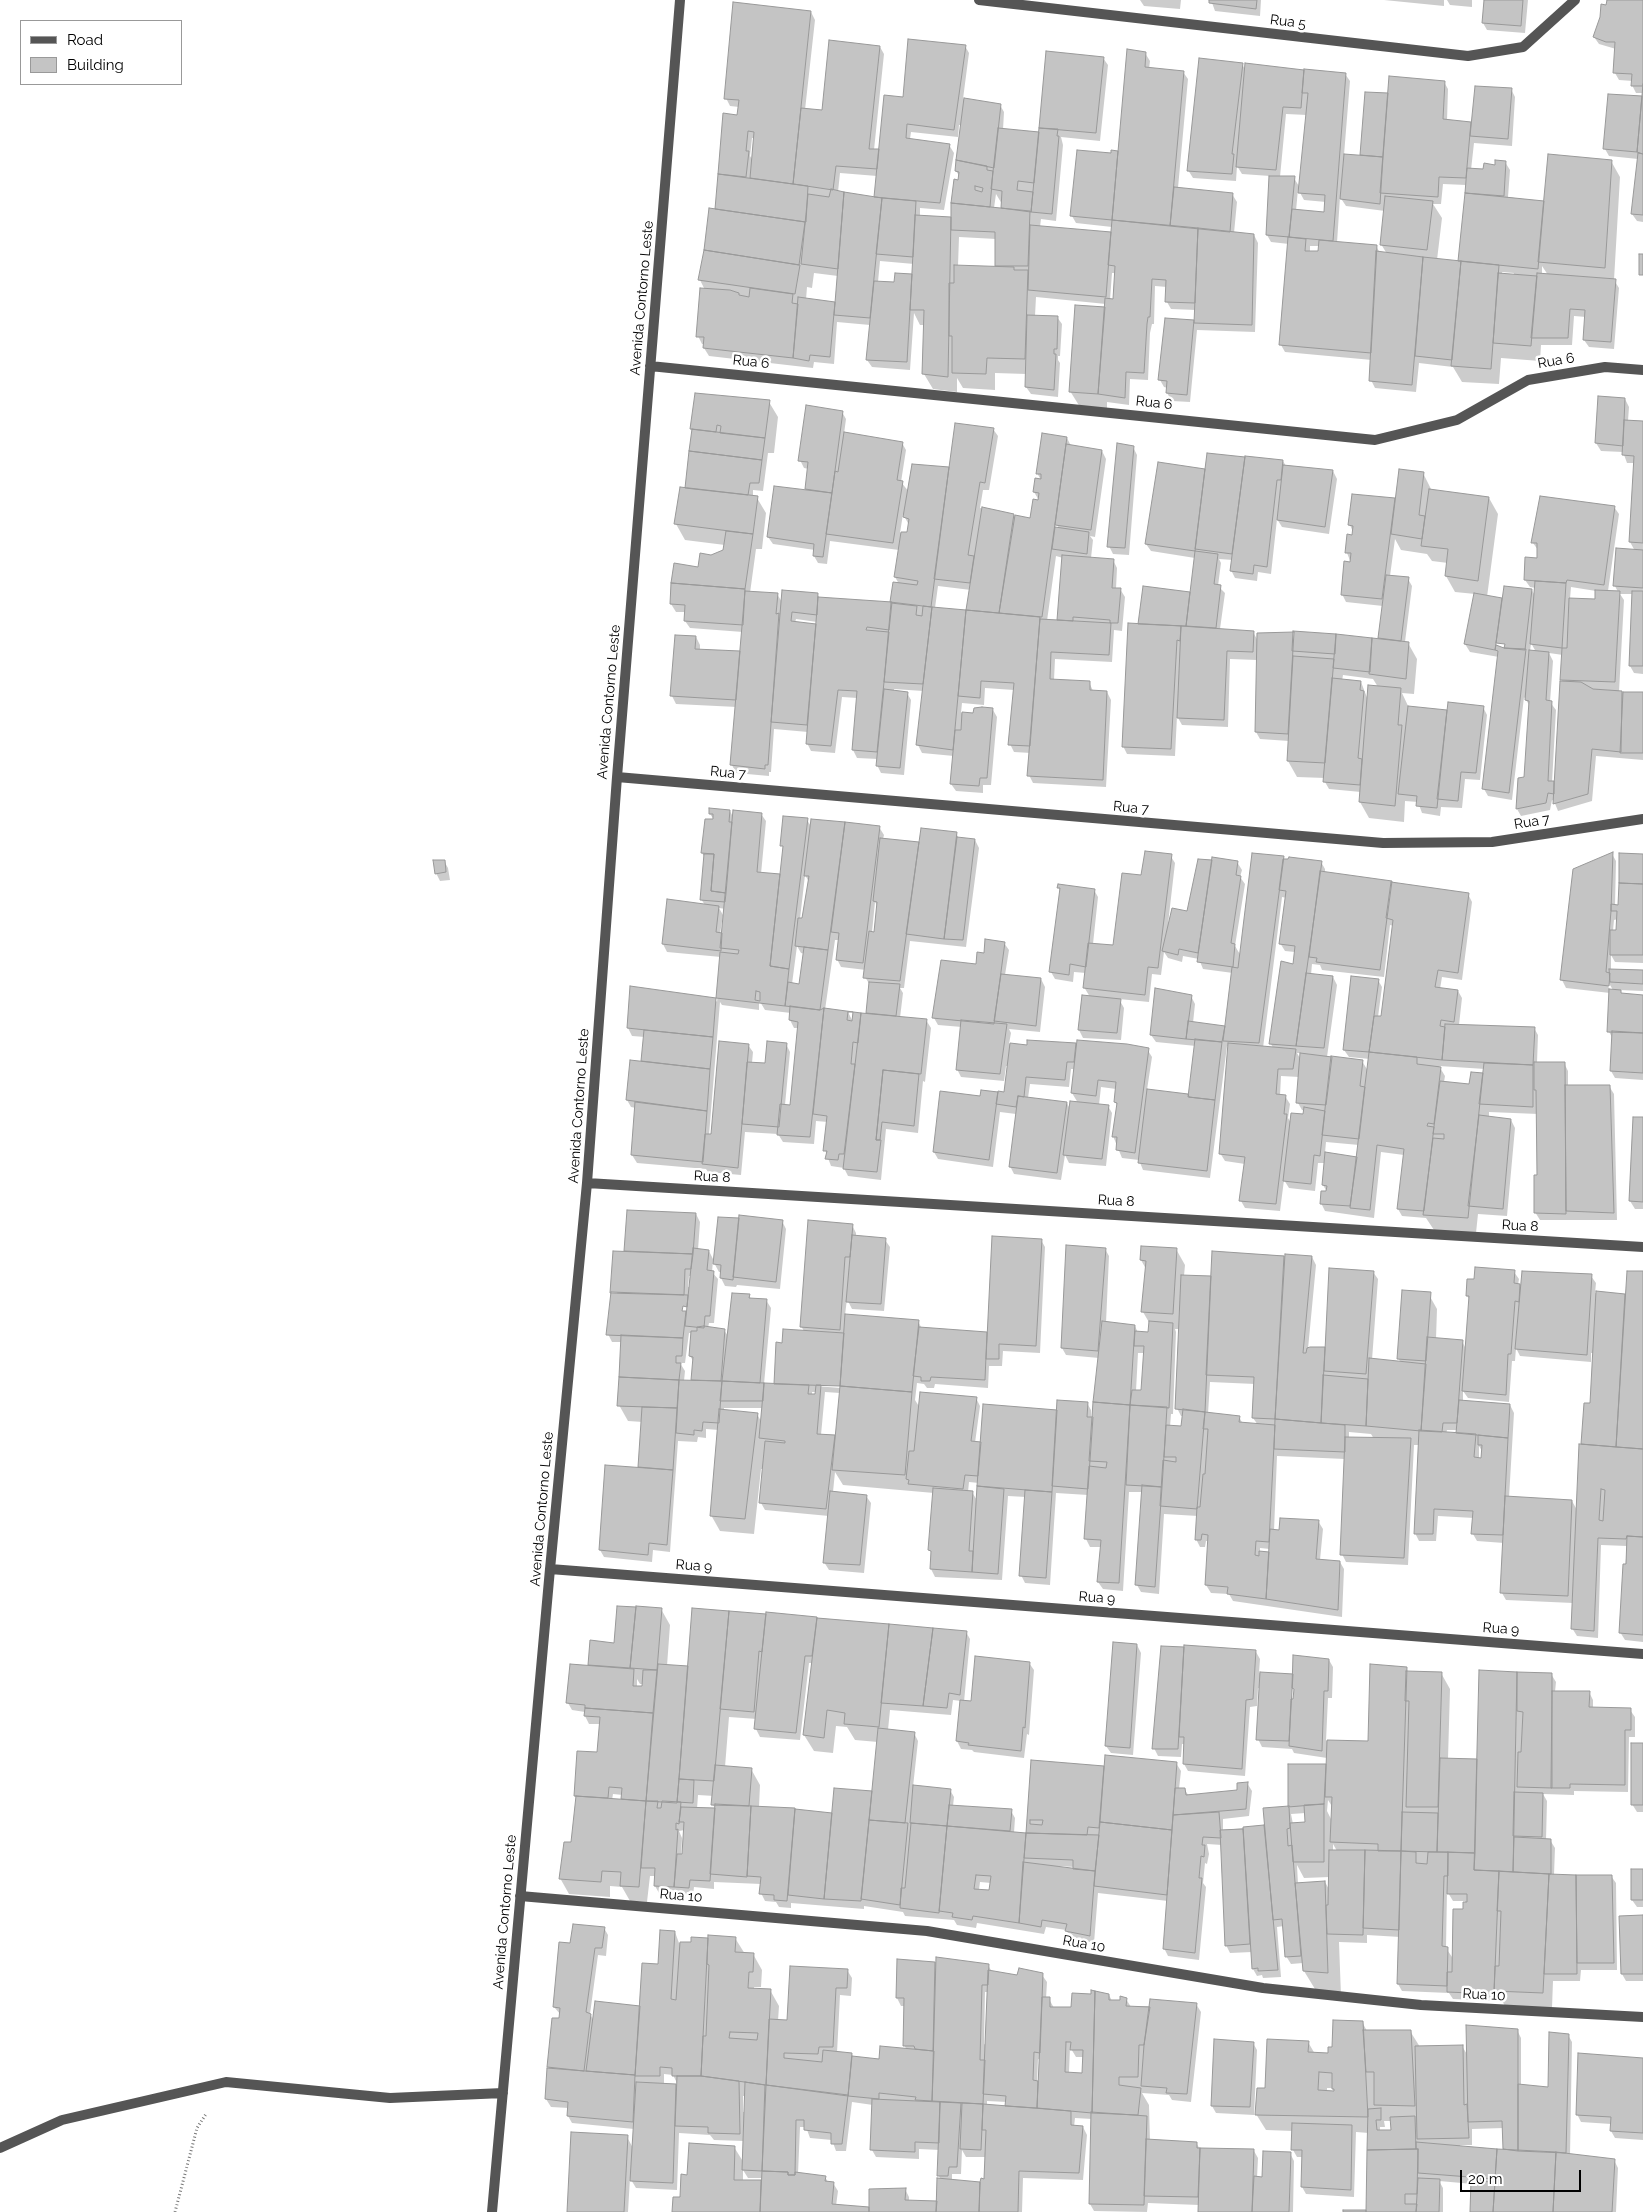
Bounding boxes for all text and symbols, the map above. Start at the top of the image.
street label: Rua 5 [1269,11,1307,33]
legend [20,20,182,85]
text: Road [67,31,103,49]
text: Building [67,56,124,74]
street label: Avenida Contorno Leste [627,220,657,376]
street label: Rua 6 [1536,350,1576,372]
street label: Rua 6 [732,352,770,372]
street label: Rua 6 [1135,393,1173,413]
street label: Avenida Contorno Leste [594,624,624,780]
street label: Rua 7 [709,763,747,783]
street label: Rua 7 [1112,798,1150,818]
street label: Rua 7 [1513,811,1551,833]
street label: Avenida Contorno Leste [565,1028,593,1184]
street label: Rua 8 [693,1168,731,1186]
street label: Rua 8 [1097,1192,1135,1210]
street label: Rua 8 [1501,1217,1539,1235]
street label: Avenida Contorno Leste [527,1431,557,1587]
street label: Rua 9 [675,1556,713,1576]
street label: Rua 9 [1078,1588,1116,1608]
street label: Rua 9 [1482,1619,1520,1639]
street label: Avenida Contorno Leste [490,1834,520,1990]
street label: Rua 10 [659,1886,703,1906]
street label: Rua 10 [1061,1932,1107,1956]
street label: Rua 10 [1462,1985,1506,2005]
scale bar [1463,2160,1584,2192]
text: 20 m [1468,2170,1503,2188]

